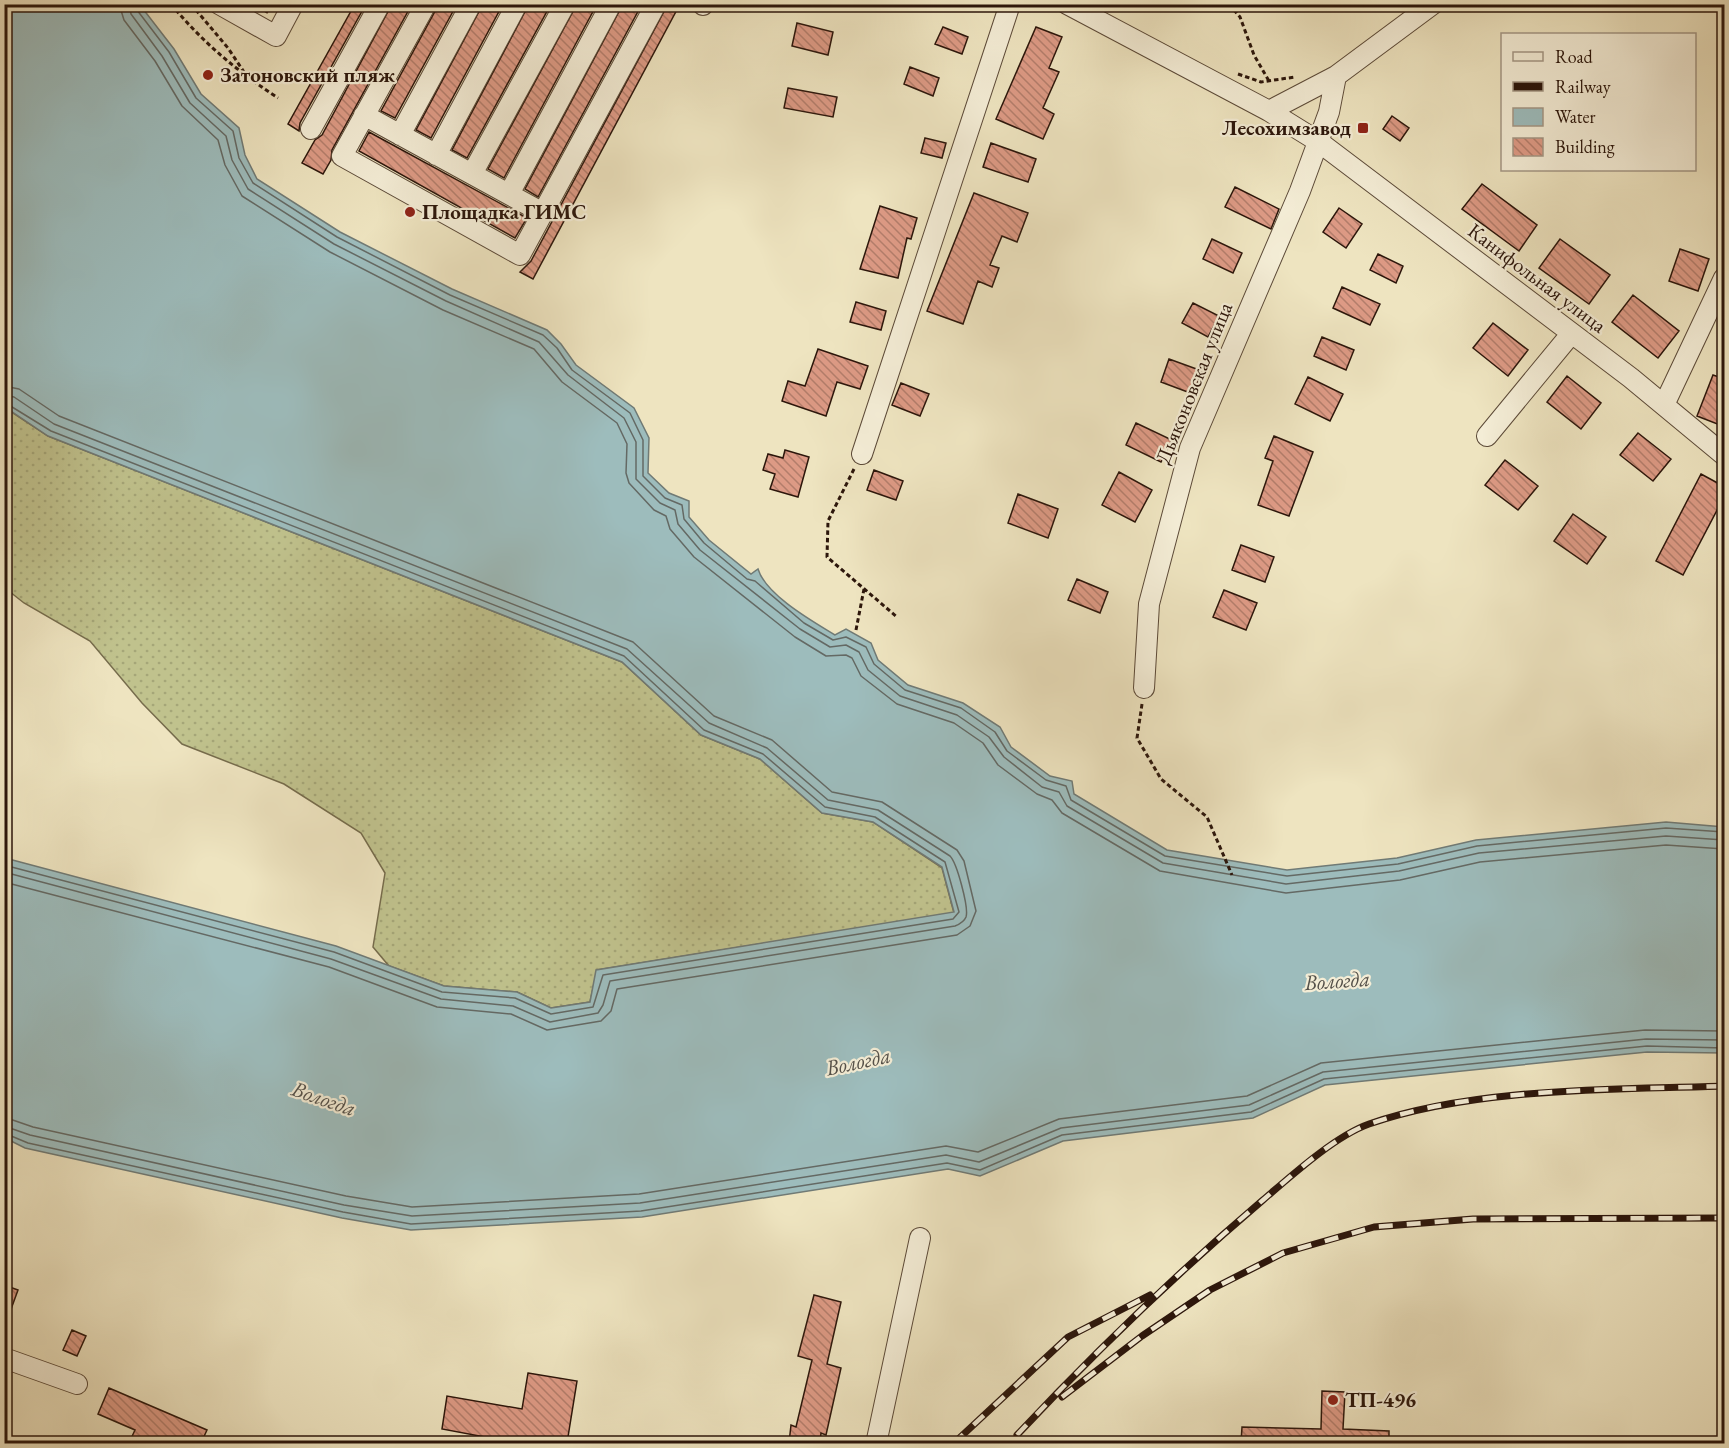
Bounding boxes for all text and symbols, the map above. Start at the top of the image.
legend [1501,33,1696,171]
text: Road [1555,45,1594,68]
place label: Затоновский пляж [220,61,395,88]
marker: Затоновский пляж [201,68,215,82]
text: Railway [1555,75,1611,98]
text: Water [1555,105,1596,128]
place label: Лесохимзавод [1222,114,1351,141]
marker: Лесохимзавод [1356,121,1370,135]
text: Building [1555,135,1615,158]
place label: Площадка ГИМС [422,198,586,225]
marker: Площадка ГИМС [403,205,417,219]
street label: Канифольная улица [1463,217,1612,339]
street label: Дьяконовская улица [1149,297,1238,468]
water label: Вологда [1302,964,1371,997]
water label: Вологда [822,1040,893,1083]
water label: Вологда [287,1074,360,1123]
place label: ТП-496 [1345,1386,1416,1413]
marker: ТП-496 [1326,1393,1340,1407]

